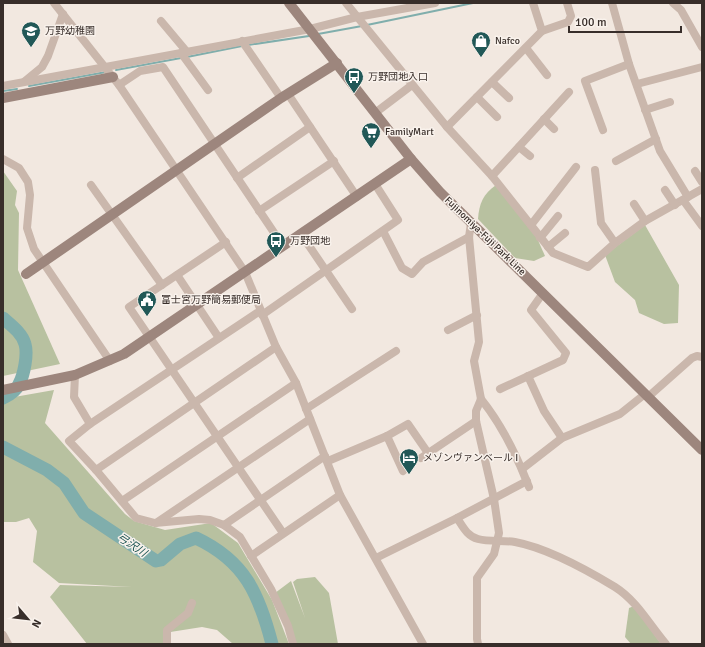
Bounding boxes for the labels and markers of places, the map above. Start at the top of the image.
school or university icon: 万野幼稚園 [20,20,42,48]
place label: 万野幼稚園 [45,25,95,37]
shop icon: Nafco [470,30,492,58]
place label: Nafco [495,35,520,47]
bus stop icon: 万野団地入口 [343,66,365,94]
place label: 万野団地入口 [368,71,428,83]
supermarket icon: FamilyMart [360,121,382,149]
place label: FamilyMart [385,126,434,138]
bus stop icon: 万野団地 [265,230,287,258]
place label: 万野団地 [290,235,331,247]
public building icon: 富士宮万野簡易郵便局 [136,289,158,317]
place label: 富士宮万野簡易郵便局 [161,294,261,306]
hotel icon: メゾンヴァンベール I [398,447,420,475]
place label: メゾンヴァンベール I [423,452,518,464]

